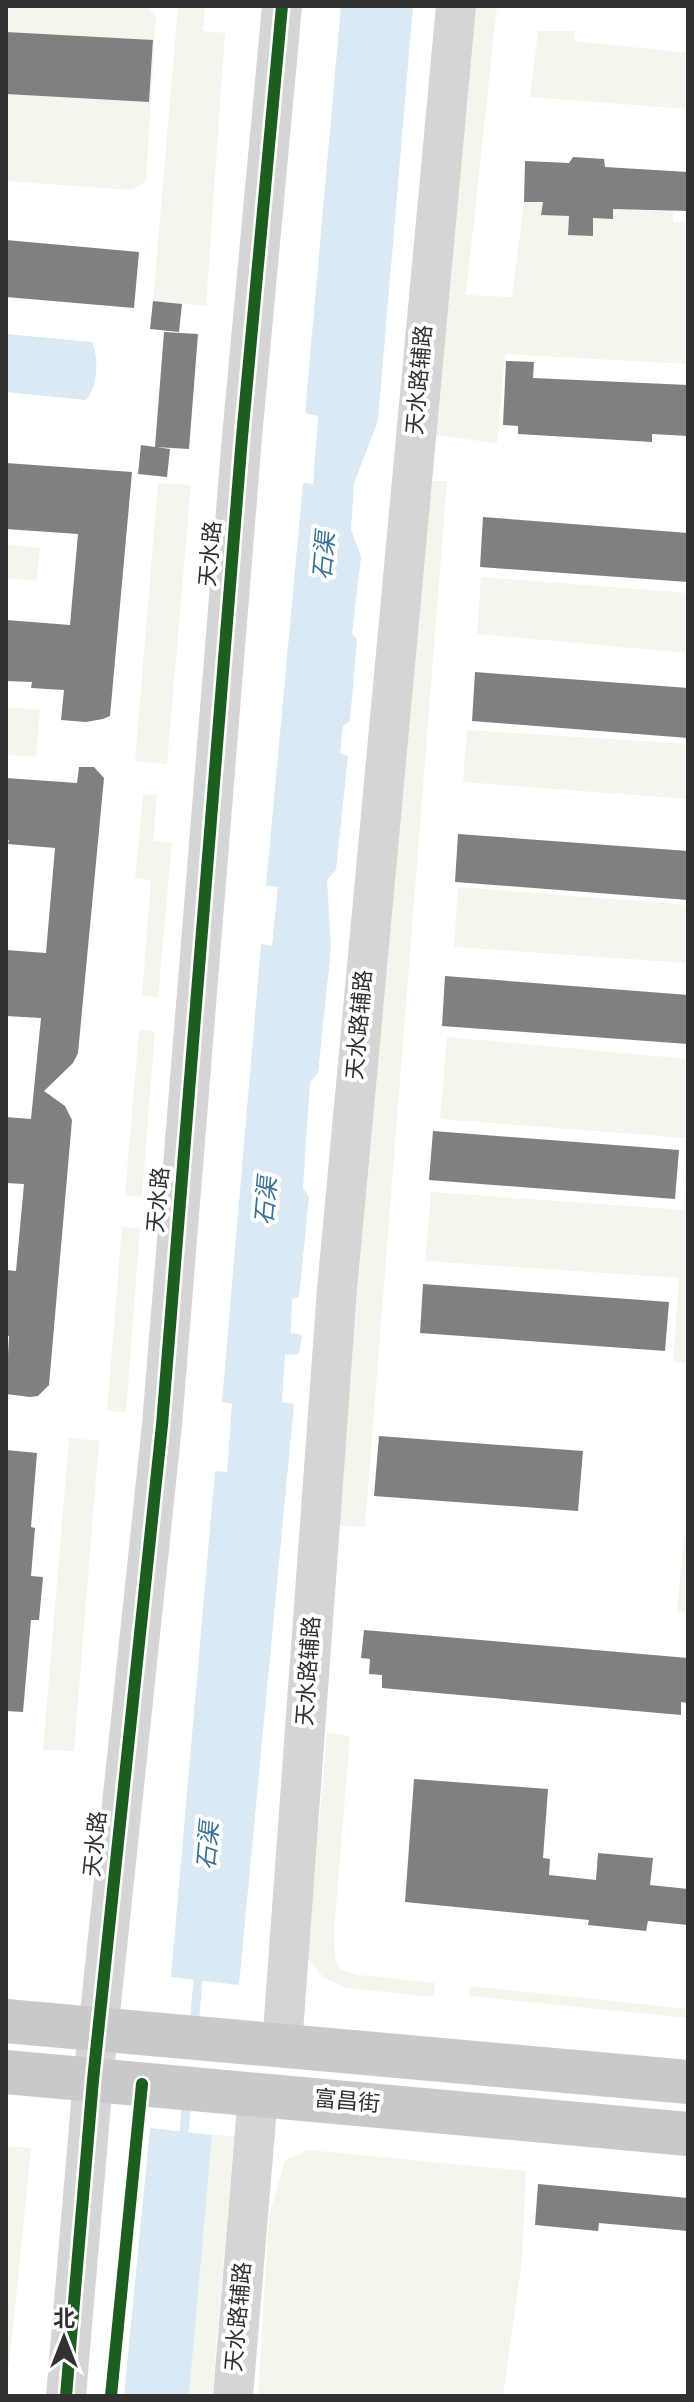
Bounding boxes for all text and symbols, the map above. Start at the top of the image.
street label: 天水路辅路 [403,324,439,436]
street label: 天水路 [196,520,228,588]
water label: 石渠 [309,528,343,581]
street label: 天水路辅路 [343,969,379,1081]
street label: 天水路 [144,1166,176,1234]
water label: 石渠 [251,1173,285,1226]
street label: 天水路辅路 [293,1615,327,1727]
street label: 天水路 [80,1810,114,1878]
water label: 石渠 [193,1818,227,1871]
street label: 富昌街 [313,2087,381,2119]
street label: 天水路辅路 [222,2261,258,2373]
north arrow [24,2298,104,2378]
text: 北 [53,2307,75,2334]

